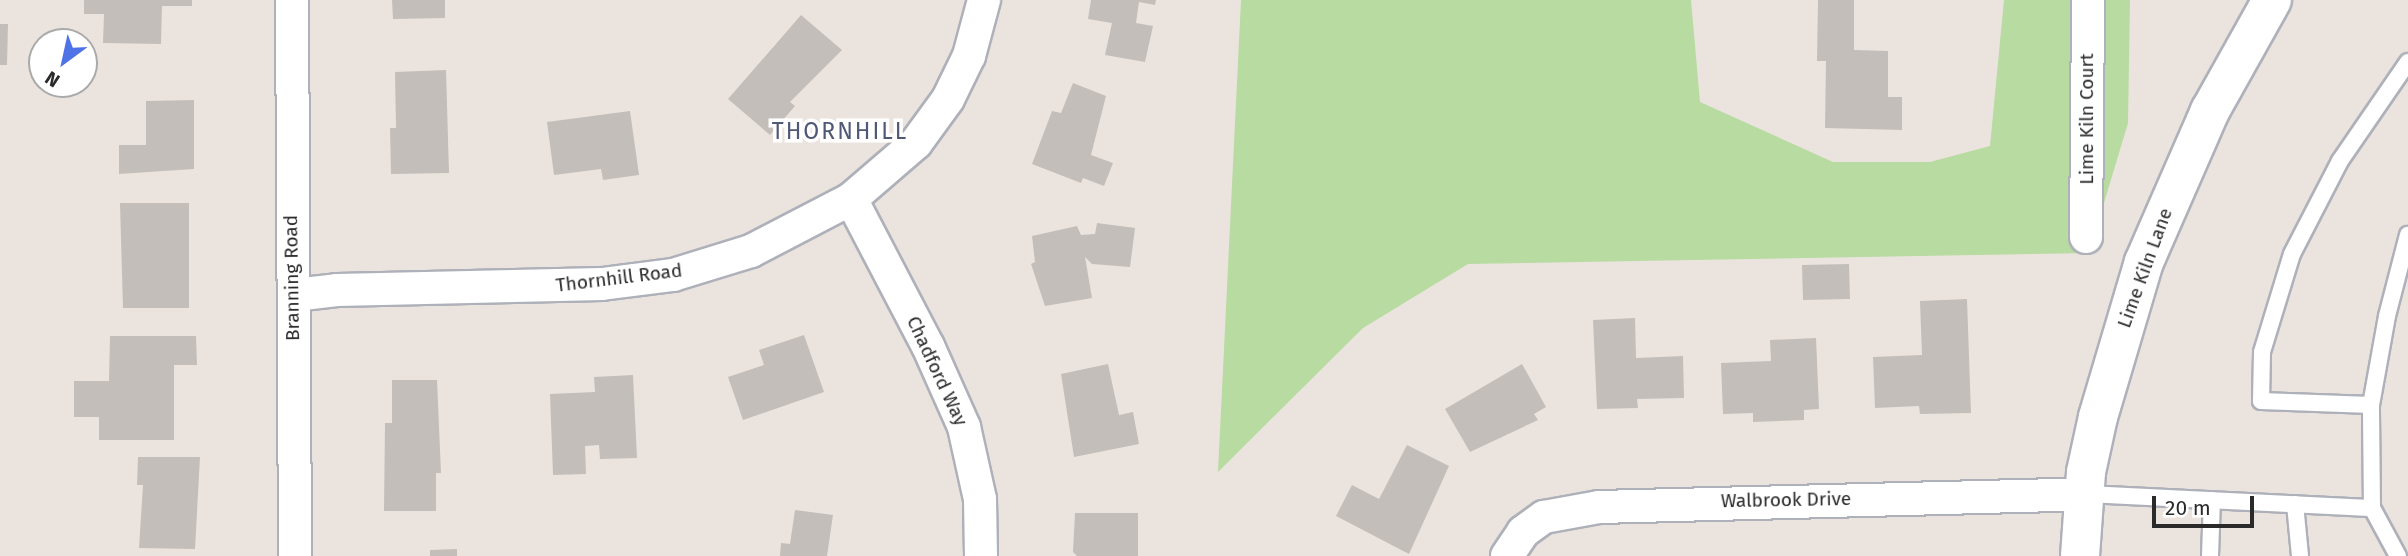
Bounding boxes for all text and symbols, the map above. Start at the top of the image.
north arrow [28,28,98,98]
street label: Lime Kiln Court [2076,53,2098,185]
text: N [41,66,64,92]
district label: THORNHILL [773,117,907,145]
street label: Lime Kiln Lane [2113,205,2177,331]
street label: Branning Road [280,215,304,341]
street label: Thornhill Road [555,259,683,297]
street label: Chadford Way [902,313,972,429]
scale bar [2156,482,2258,526]
street label: Walbrook Drive [1721,487,1851,513]
text: 20 m [2165,495,2211,521]

